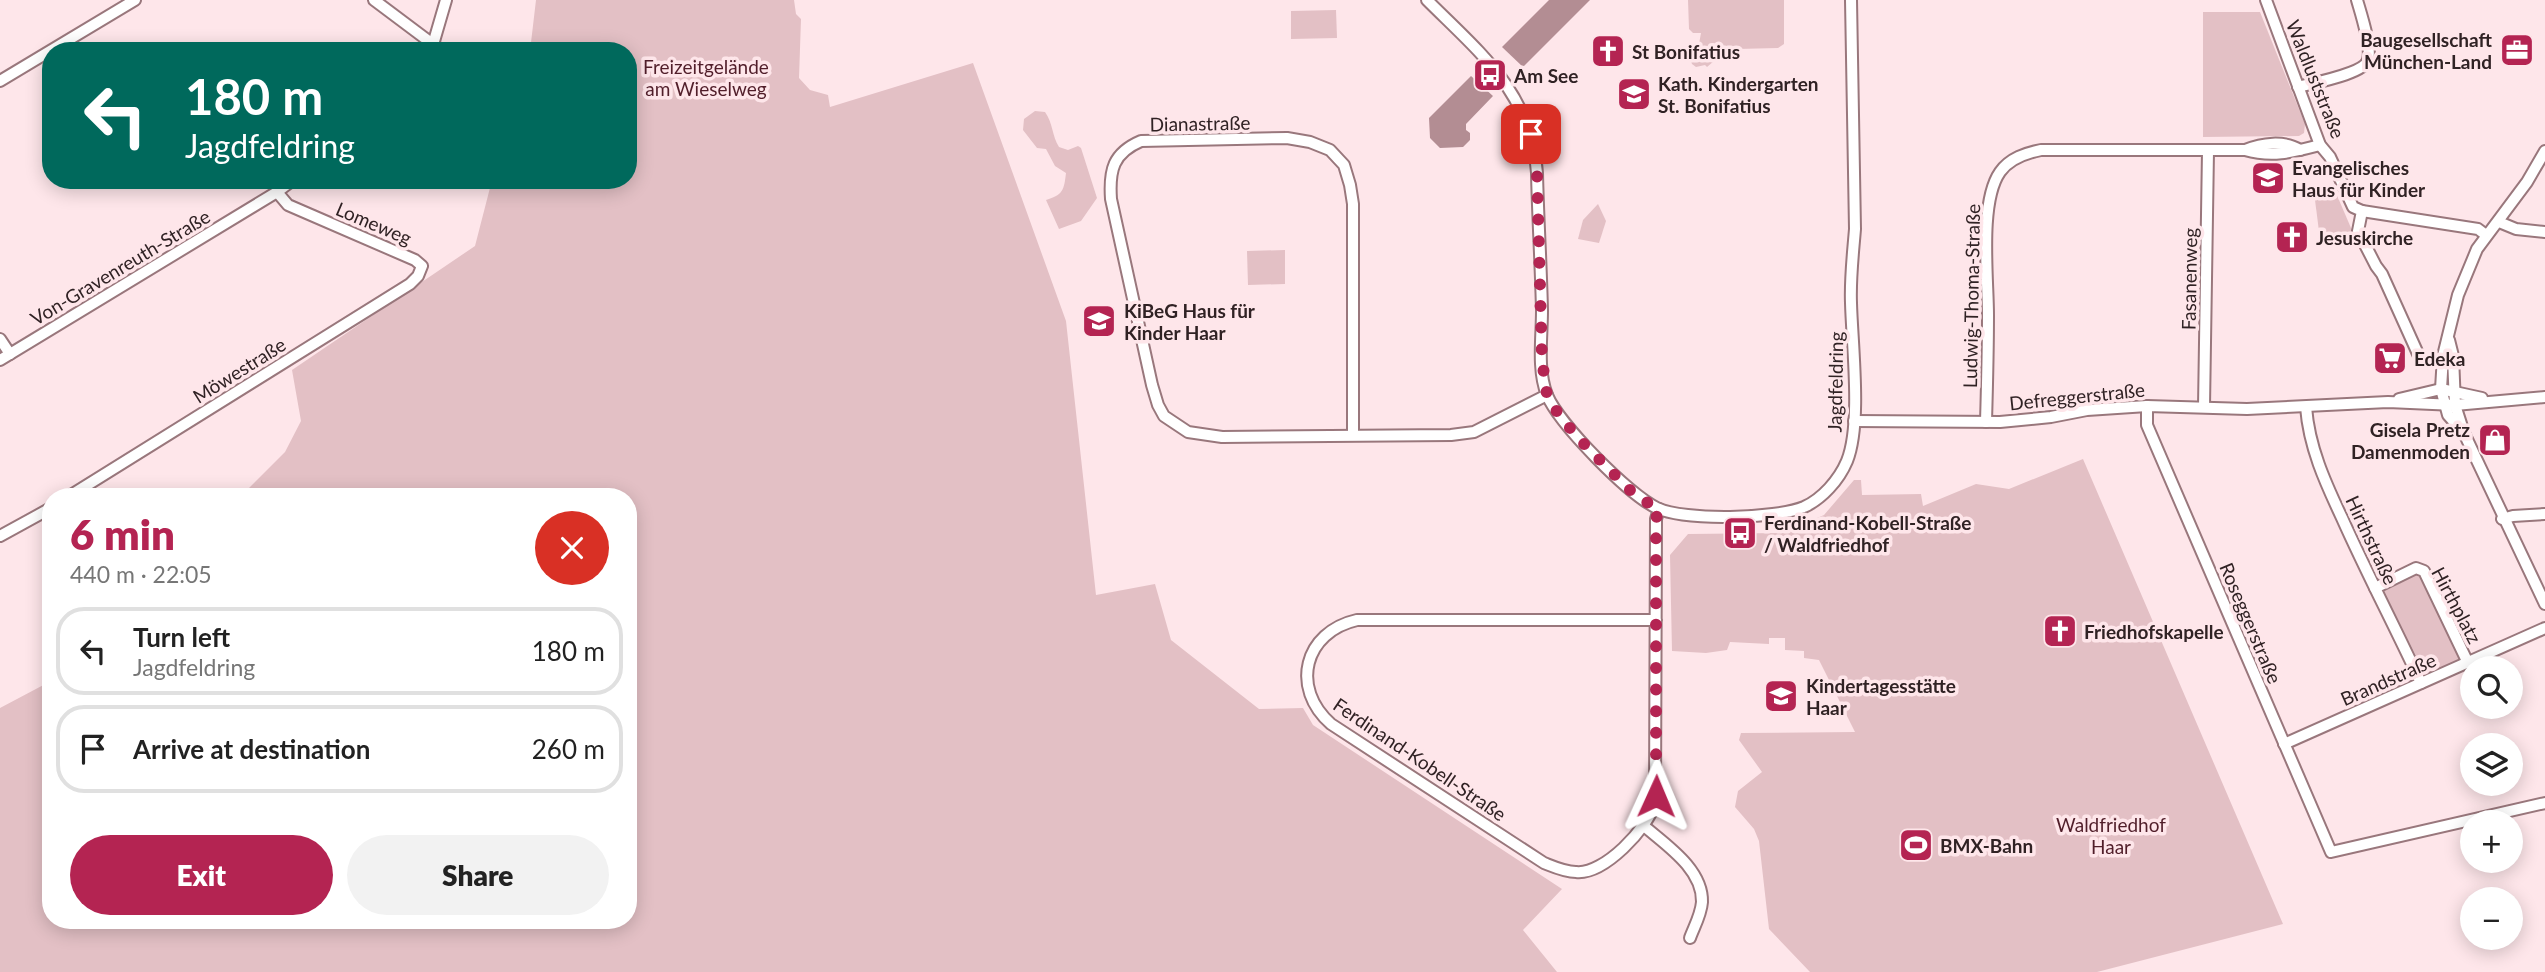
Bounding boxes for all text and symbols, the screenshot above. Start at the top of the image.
street label: Waldluststraße [2282,16,2350,142]
place label: Baugesellschaft München-Land [2360,28,2493,73]
office icon: Baugesellschaft München-Land [2498,31,2536,69]
church icon: St Bonifatius [1589,32,1627,70]
place label: St Bonifatius [1632,40,1740,63]
park label: Freizeitgelände am Wieselweg [643,55,769,100]
bus stop icon: Am See [1471,56,1509,94]
place label: Am See [1513,64,1578,87]
text: 180 m [185,67,323,125]
icon: left [70,70,161,161]
place label: Kath. Kindergarten St. Bonifatius [1658,72,1819,117]
school or university icon: Kath. Kindergarten St. Bonifatius [1615,75,1653,113]
pin [1501,104,1561,164]
street label: Dianastraße [1150,111,1250,135]
icon: arrive [1512,115,1550,153]
text: Jagdfeldring [185,126,355,165]
place label: Evangelisches Haus für Kinder [2292,156,2426,201]
school or university icon: Evangelisches Haus für Kinder [2249,159,2287,197]
street label: Lomeweg [333,197,415,249]
street label: Von-Gravenreuth-Straße [26,204,214,330]
street label: Ludwig-Thoma-Straße [1958,204,1984,388]
church icon: Jesuskirche [2273,218,2311,256]
place label: Jesuskirche [2316,226,2413,249]
street label: Fasanenweg [2177,227,2201,330]
place label: KiBeG Haus für Kinder Haar [1124,299,1256,344]
school or university icon: KiBeG Haus für Kinder Haar [1080,302,1118,340]
street label: Jagdfeldring [1823,331,1847,433]
street label: Möwestraße [188,332,290,408]
supermarket icon: Edeka [2371,339,2409,377]
place label: Edeka [2414,347,2465,370]
street label: Defreggerstraße [2008,377,2146,415]
place label: Gisela Pretz Damenmoden [2351,418,2470,463]
shop icon: Gisela Pretz Damenmoden [2476,421,2514,459]
street label: Hirthstraße [2341,492,2403,588]
text: 6 min [70,509,175,559]
button: close [535,511,609,585]
place label: Ferdinand-Kobell-Straße / Waldfriedhof [1764,511,1971,556]
bus stop icon: Ferdinand-Kobell-Straße / Waldfriedhof [1721,514,1759,552]
street label: Roseggerstraße [2215,559,2287,687]
text: 440 m · 22:05 [70,560,212,588]
street label: Hirthplatz [2427,563,2487,647]
church icon: Friedhofskapelle [2041,612,2079,650]
place label: Friedhofskapelle [2084,620,2224,643]
text: Turn left [133,621,230,653]
icon: left [74,632,112,670]
text: 180 m [532,635,605,667]
street label: Brandstraße [2337,648,2439,710]
text: Jagdfeldring [133,653,255,681]
map controls [2460,656,2523,950]
button: search [2460,656,2523,719]
place label: Kindertagesstätte Haar [1806,674,1956,719]
school or university icon: Kindertagesstätte Haar [1762,677,1800,715]
street label: Ferdinand-Kobell-Straße [1329,693,1511,825]
icon: arrive [74,730,112,768]
text: Arrive at destination [133,733,370,765]
text: 260 m [532,733,605,765]
button: layers [2460,733,2523,796]
position arrow [1619,759,1693,833]
button: + [2460,810,2523,873]
park label: Waldfriedhof Haar [2056,813,2166,858]
sports icon: BMX-Bahn [1897,826,1935,864]
place label: BMX-Bahn [1940,834,2033,857]
button: Exit [70,835,333,915]
button: Share [347,835,609,915]
button: − [2460,887,2523,950]

